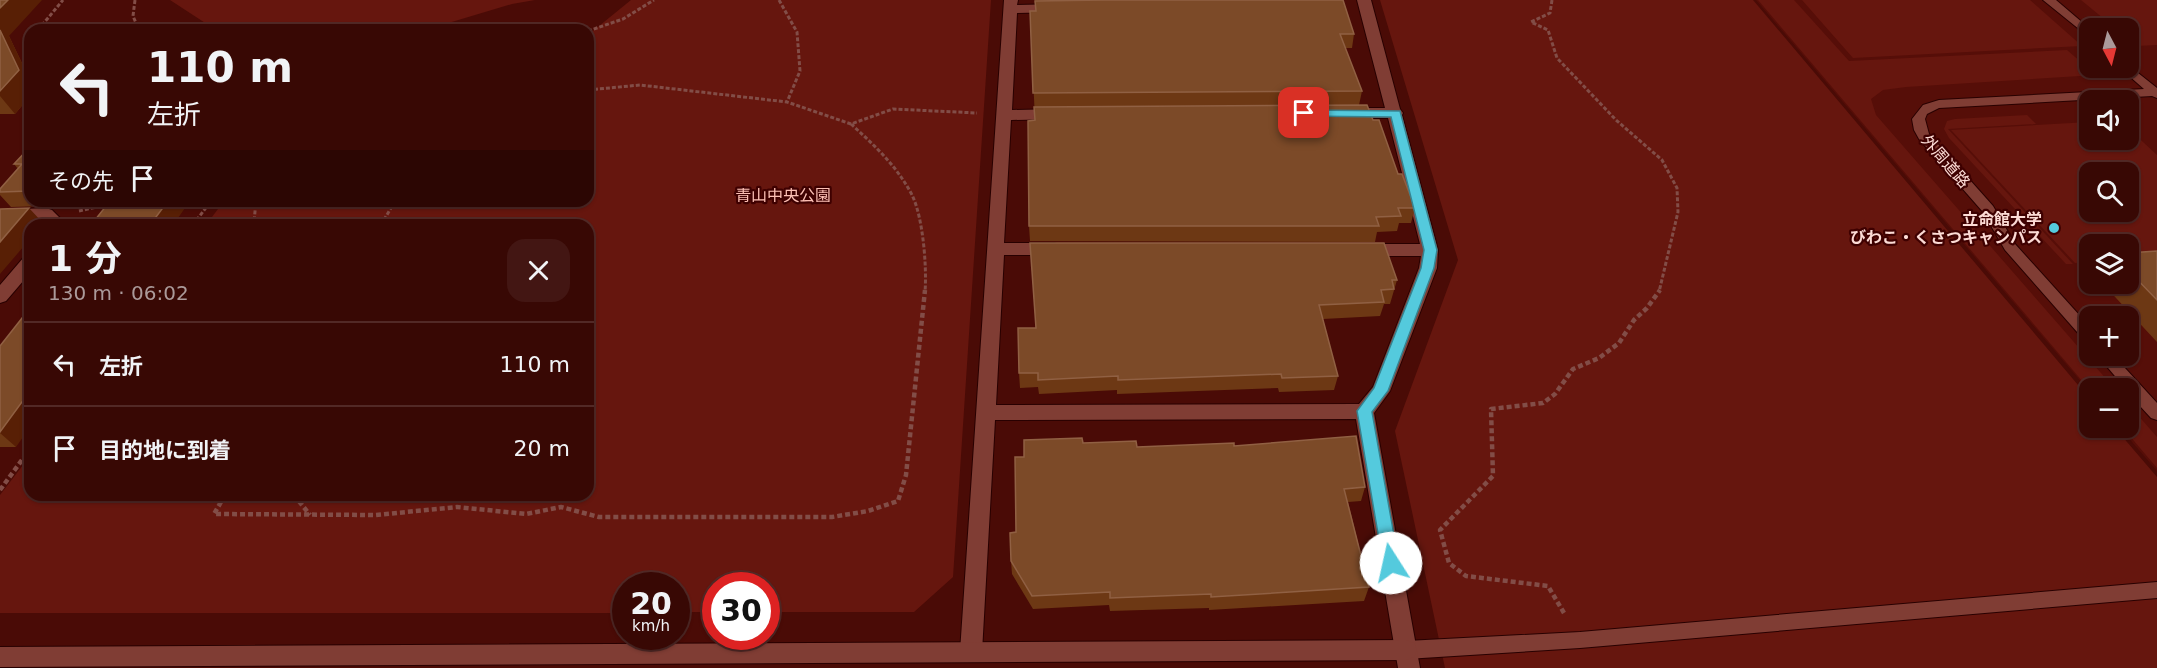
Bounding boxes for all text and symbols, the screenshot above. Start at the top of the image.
north arrow [2079,18,2139,78]
map controls [2079,18,2139,438]
text: 110 m [147,43,293,92]
icon: left [48,48,126,126]
pin [1278,87,1329,138]
button: sound [2079,90,2139,150]
icon: arrive [1287,96,1320,129]
text: 左折 [147,99,201,130]
street label: 外周道路 [1917,131,1974,192]
icon: arrive [126,162,159,195]
button: search [2079,162,2139,222]
text: その先 [48,169,114,194]
park label: 青山中央公園 [735,186,831,205]
place label: 立命館大学 びわこ・くさつキャンパス [1850,210,2042,247]
marker: 立命館大学 びわこ・くさつキャンパス [2047,221,2061,235]
button: layers [2079,234,2139,294]
text: 1 分 [48,238,122,279]
button: close [507,239,570,302]
text: 130 m · 06:02 [48,281,189,305]
button: + [2079,306,2139,366]
icon: left [48,348,81,381]
text: 110 m [500,352,570,377]
text: 左折 [99,354,143,379]
button: − [2079,378,2139,438]
icon: arrive [48,432,81,465]
text: 20 m [514,436,570,461]
text: 目的地に到着 [99,438,231,463]
position arrow [1359,531,1423,595]
speed limit sign: 30 [702,572,780,650]
text: 20 [630,586,672,621]
text: km/h [632,617,670,635]

